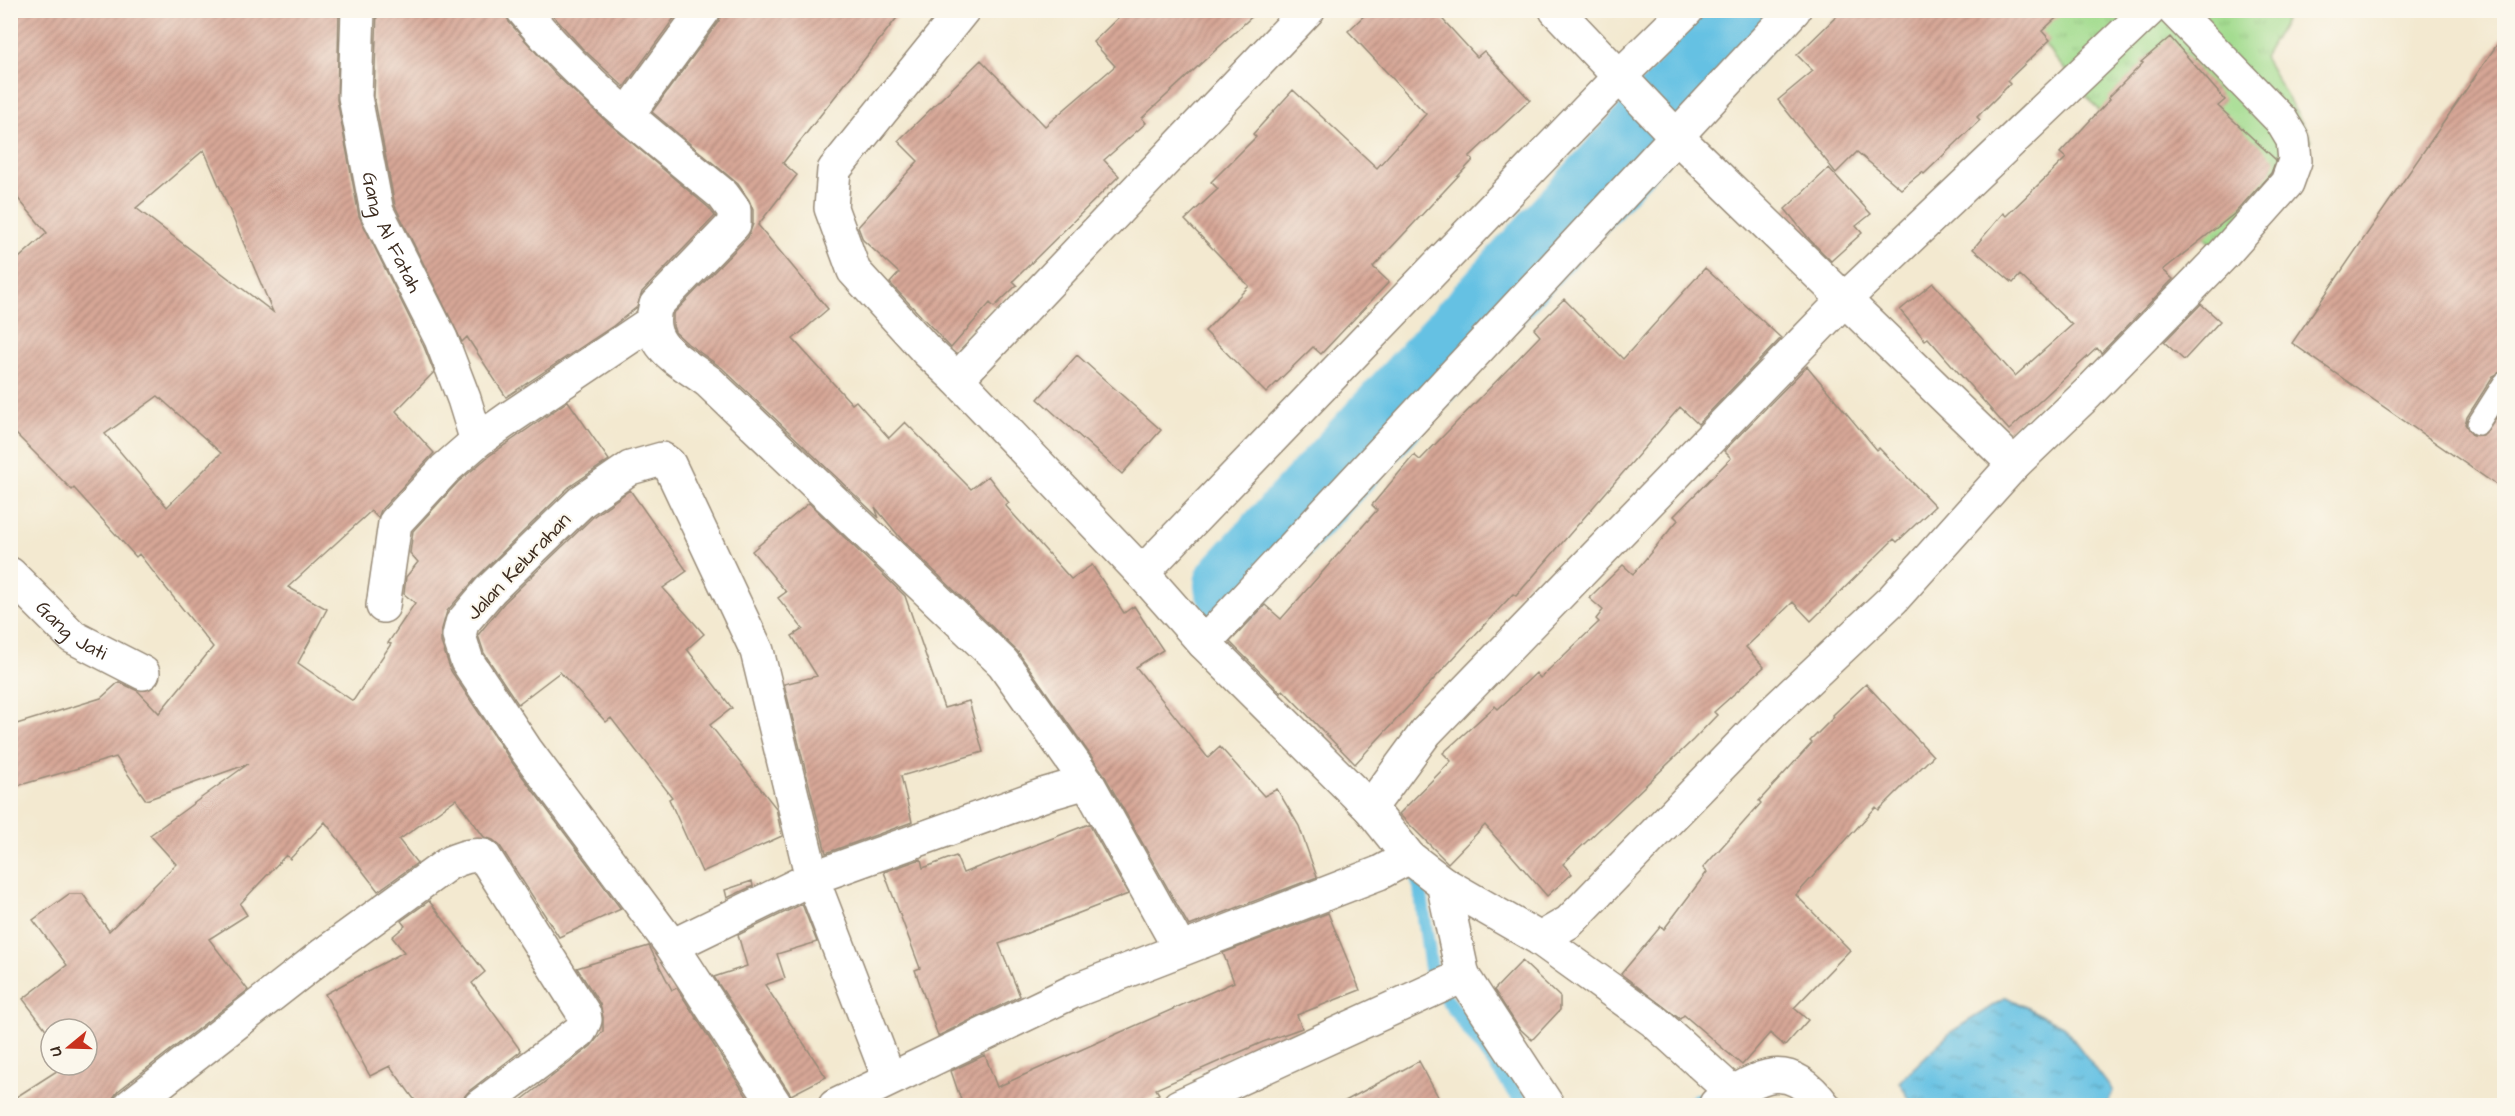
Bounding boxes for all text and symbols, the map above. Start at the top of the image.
street label: Gang Al Fatah [355,170,428,298]
street label: Jalan Kelurahan [460,507,577,627]
street label: Gang Jati [29,594,112,667]
north arrow [39,1017,99,1077]
text: U [44,1044,68,1059]

